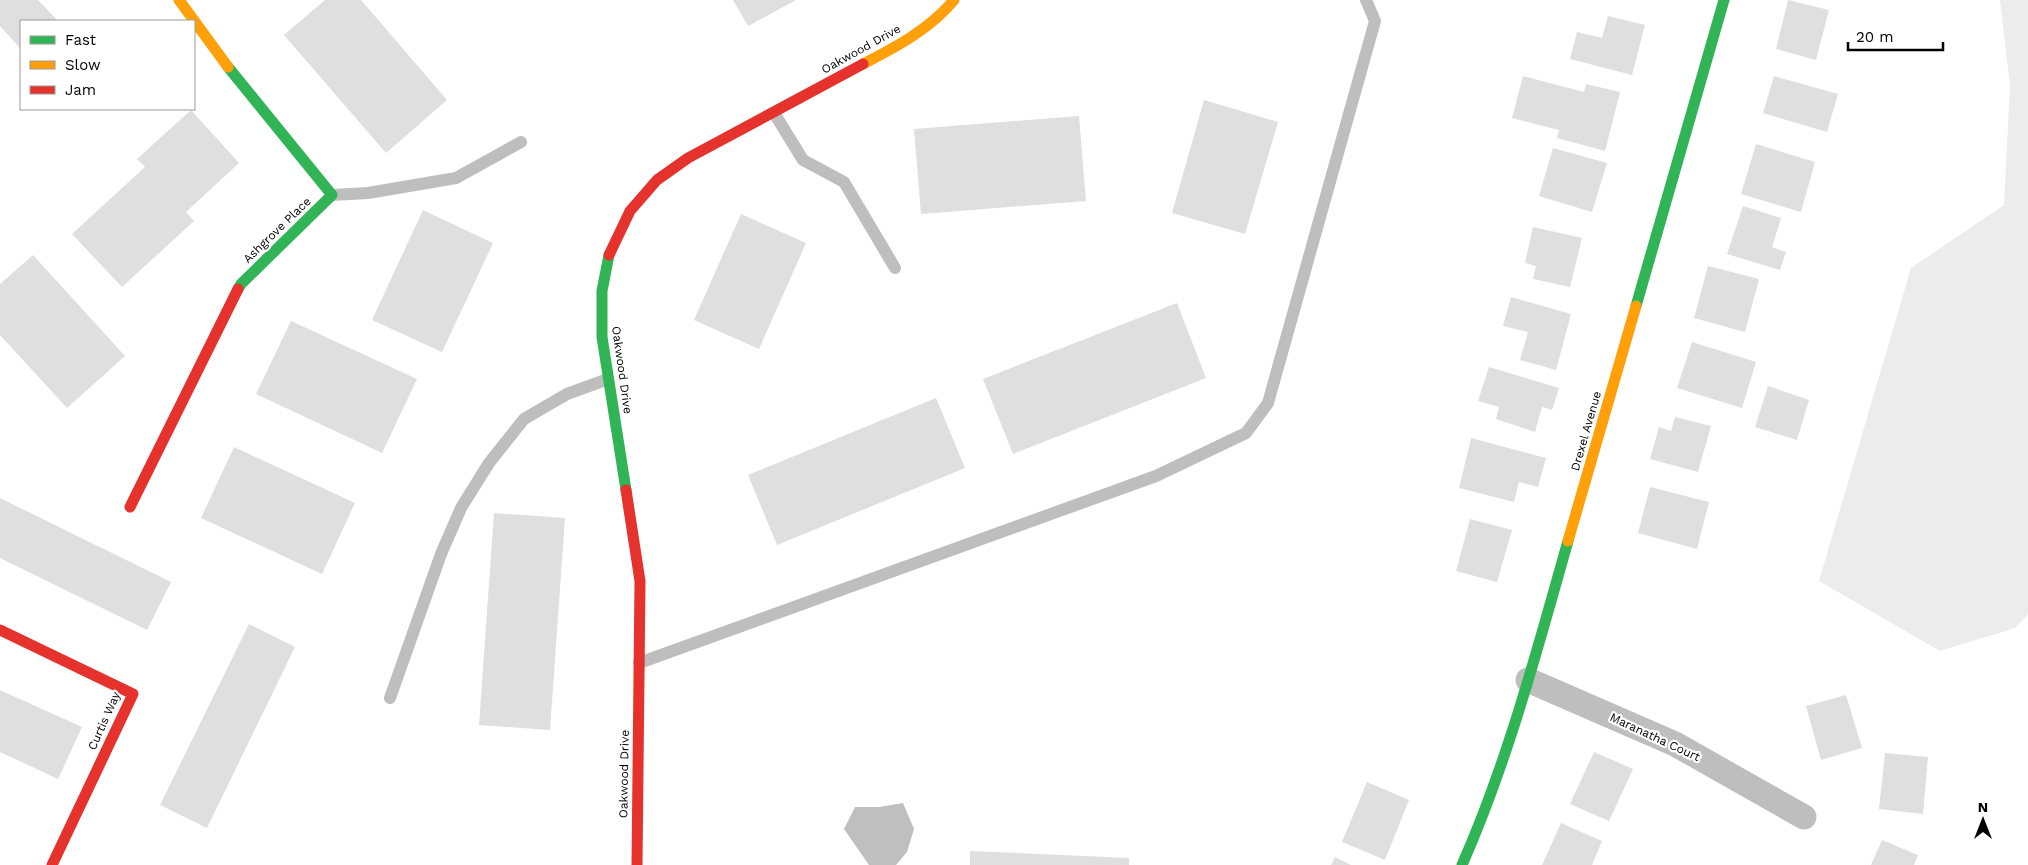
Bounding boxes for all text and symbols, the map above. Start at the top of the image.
legend [20,20,195,110]
scale bar [1848,20,1943,52]
street label: Oakwood Drive [819,21,903,77]
text: 20 m [1856,28,1894,46]
text: Fast [65,31,97,49]
text: Slow [65,56,101,74]
text: Jam [65,81,96,99]
street label: Ashgrove Place [240,194,314,266]
street label: Oakwood Drive [609,325,635,415]
street label: Drexel Avenue [1568,389,1604,473]
street label: Curtis Way [85,689,123,752]
street label: Maranatha Court [1608,710,1702,764]
street label: Oakwood Drive [616,730,632,818]
north arrow [1958,795,2008,845]
text: N [1978,799,1988,815]

